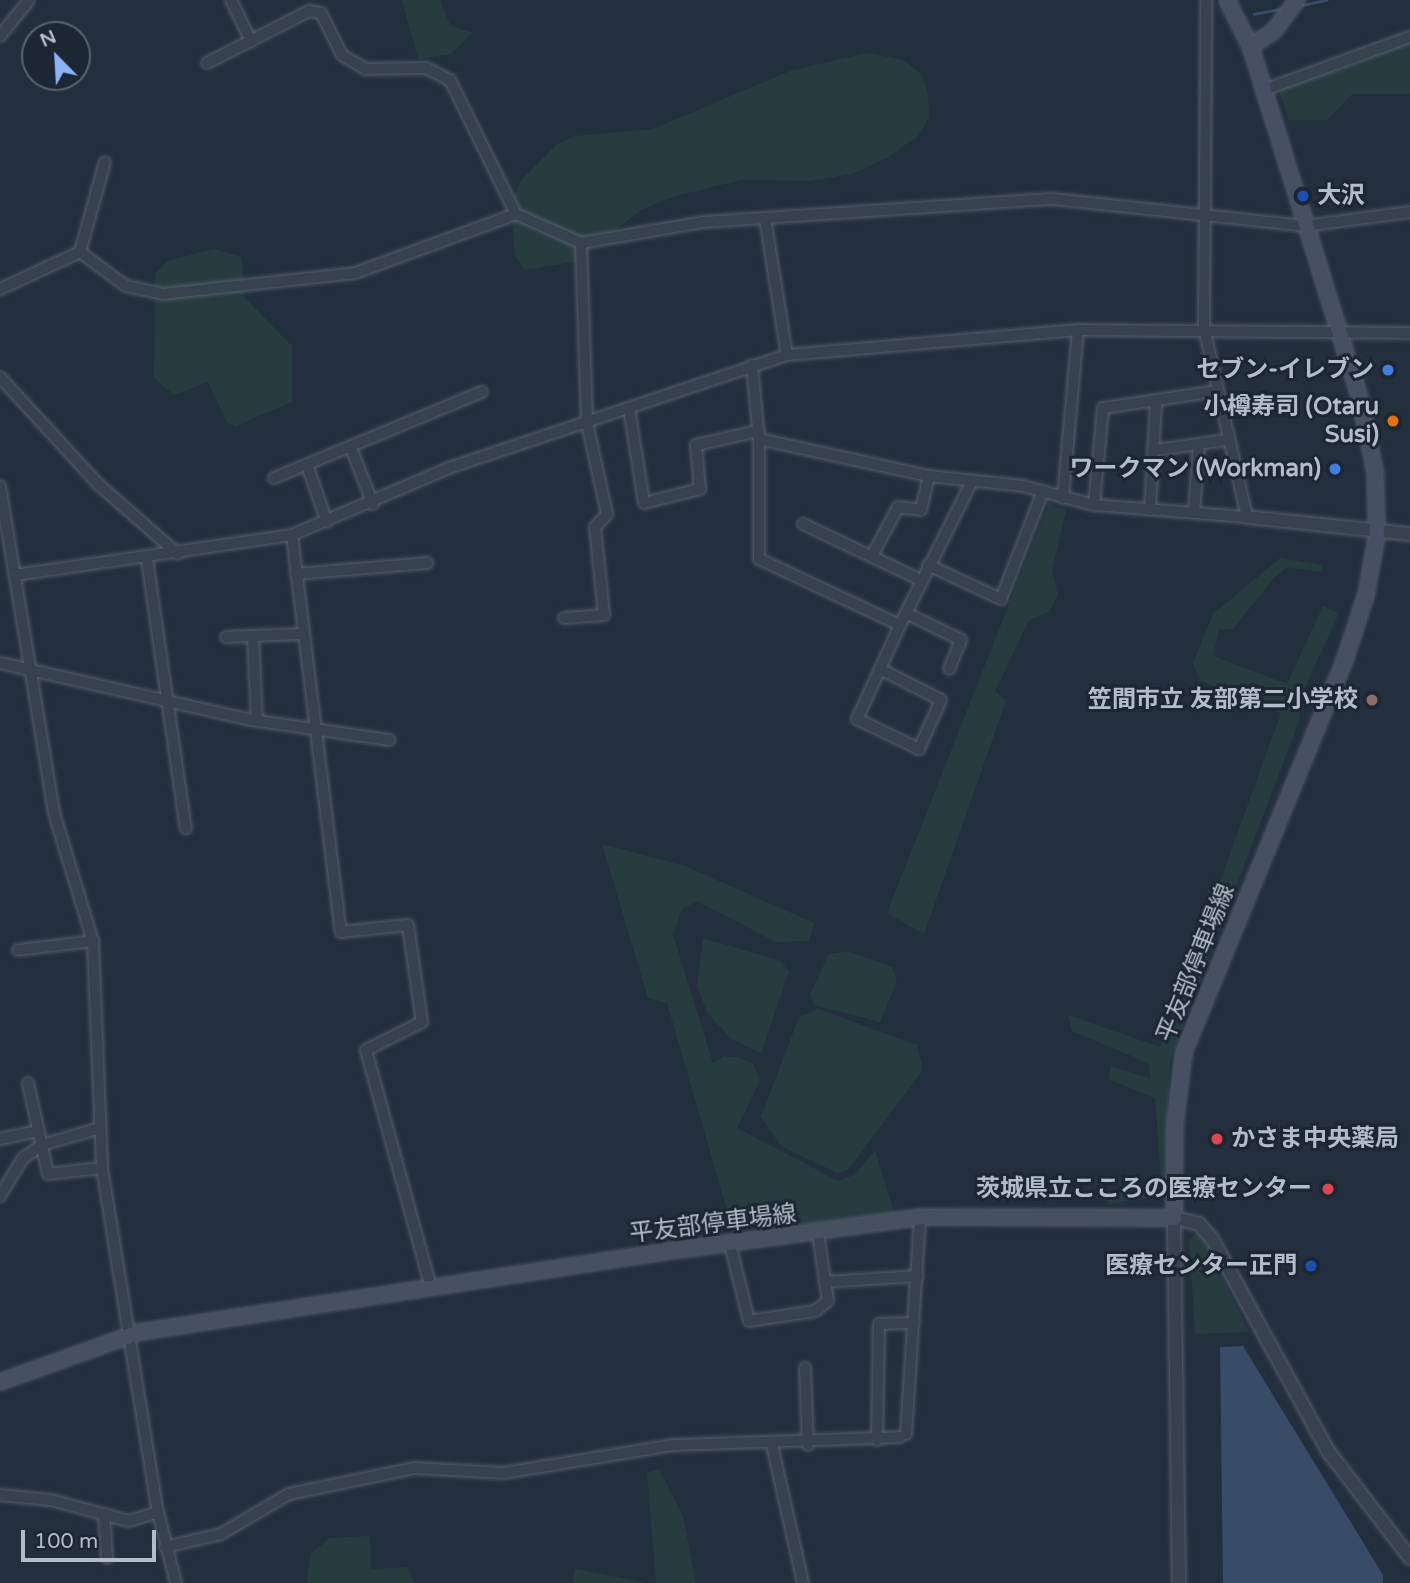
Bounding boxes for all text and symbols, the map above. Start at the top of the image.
north arrow [21,21,91,91]
text: N [37,25,60,52]
place label: 大沢 [1317,182,1365,210]
marker: 大沢 [1295,188,1311,204]
place label: セブン-イレブン [1196,356,1374,384]
marker: セブン-イレブン [1380,362,1396,378]
place label: 小樽寿司 (Otaru Susi) [1204,393,1379,449]
marker: 小樽寿司 (Otaru Susi) [1385,413,1401,429]
place label: ワークマン (Workman) [1070,455,1321,483]
marker: ワークマン (Workman) [1327,461,1343,477]
place label: 笠間市立 友部第二小学校 [1088,686,1358,714]
marker: 笠間市立 友部第二小学校 [1364,692,1380,708]
street label: 平友部停車場線 [1151,880,1241,1046]
place label: かさま中央薬局 [1231,1125,1399,1153]
marker: かさま中央薬局 [1209,1131,1225,1147]
place label: 茨城県立こころの医療センター [976,1175,1312,1203]
marker: 茨城県立こころの医療センター [1318,1179,1338,1199]
street label: 平友部停車場線 [628,1199,798,1249]
place label: 医療センター正門 [1105,1252,1297,1280]
marker: 医療センター正門 [1303,1258,1319,1274]
scale bar [24,1516,159,1560]
text: 100 m [34,1529,98,1554]

